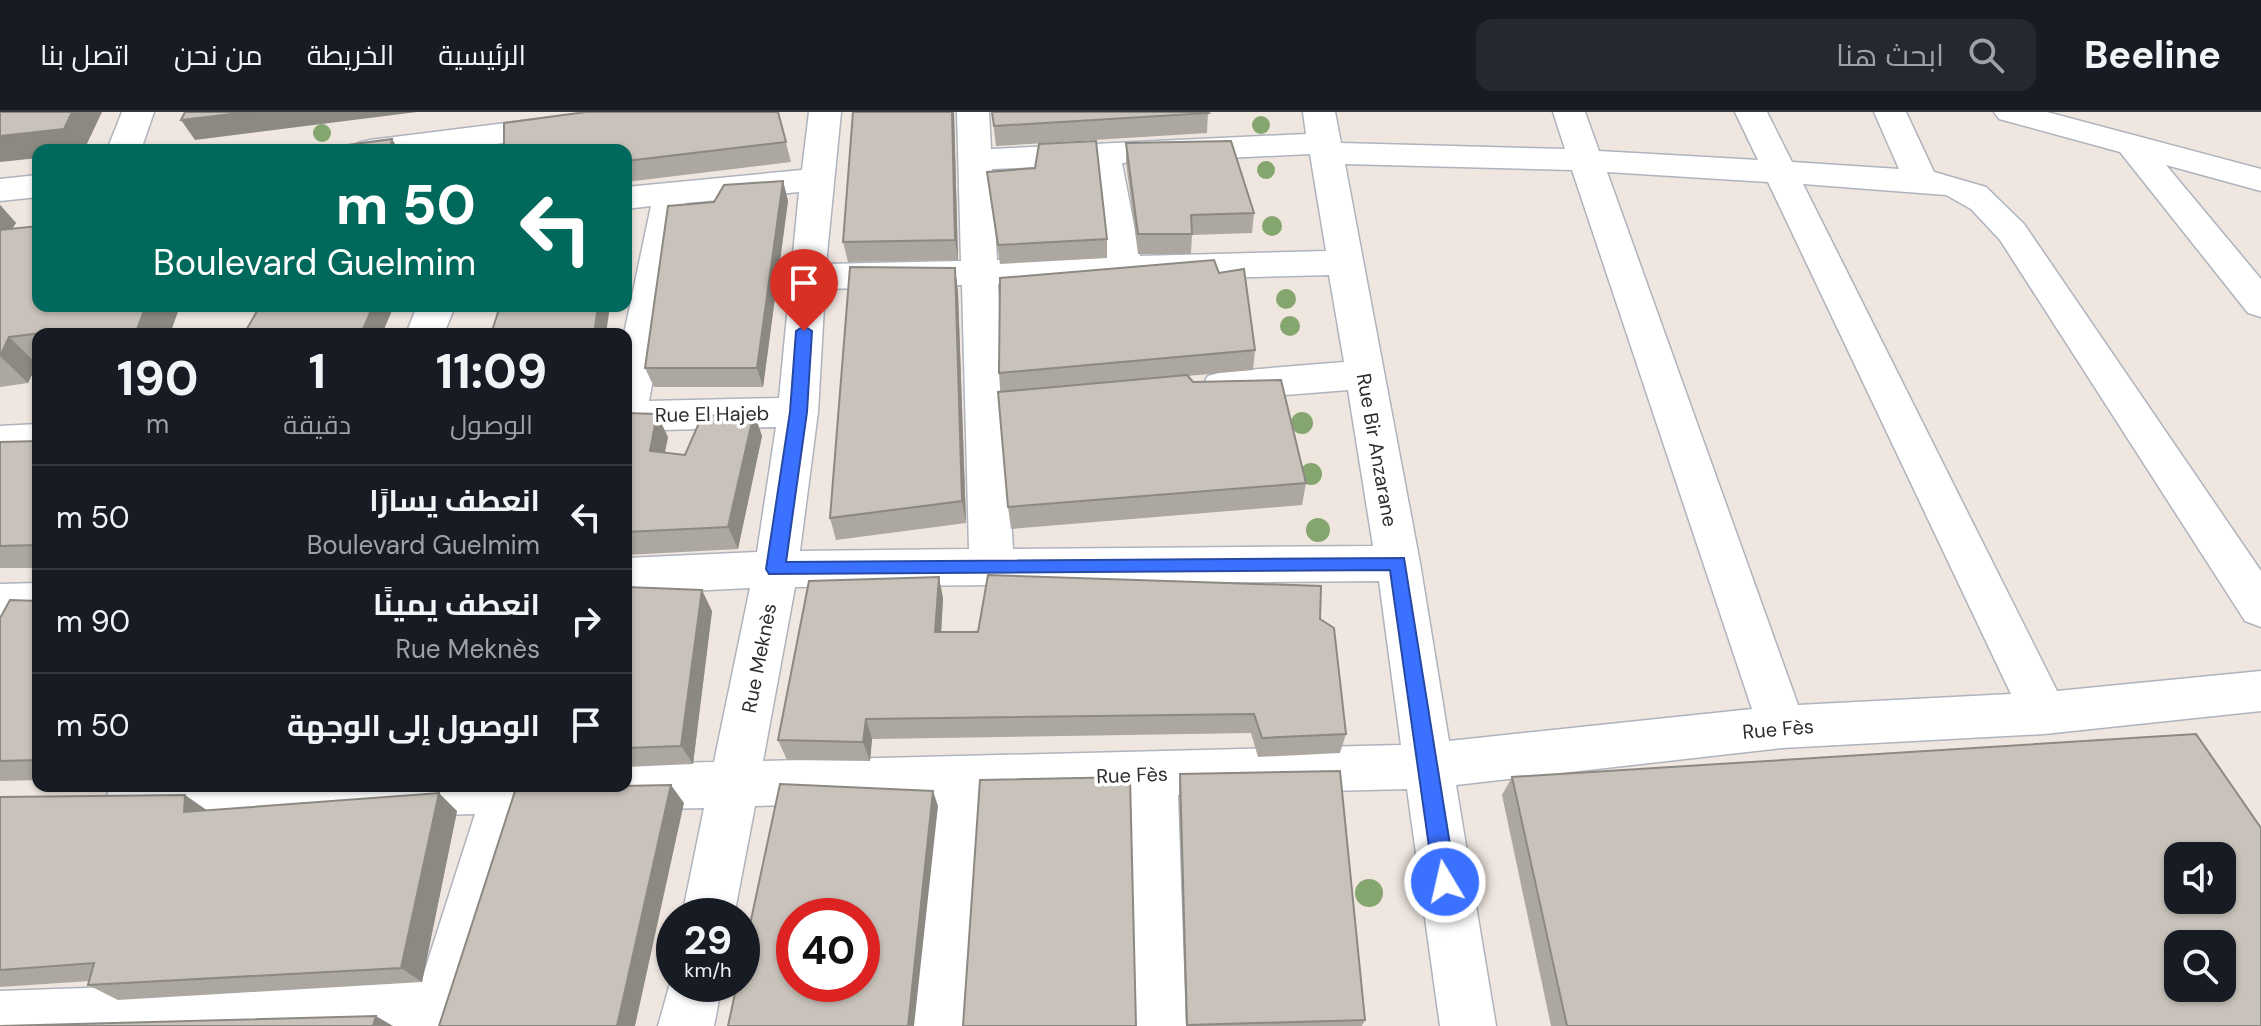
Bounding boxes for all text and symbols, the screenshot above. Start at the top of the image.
search box [1476,19,2036,91]
text: Beeline [2084,30,2221,80]
icon: search [1964,33,2008,77]
text: ابحث هنا [1836,36,1944,75]
text: اتصل بنا [40,37,130,74]
text: من نحن [174,37,263,74]
text: الخريطة [307,37,394,74]
text: الرئيسية [438,37,526,74]
text: 50 m [336,168,476,241]
icon: left [504,176,608,280]
text: Boulevard Guelmim [153,239,476,286]
pin [770,249,838,331]
icon: arrive [782,261,826,305]
text: 1 [308,340,326,403]
text: 11:09 [436,340,547,403]
text: 190 [117,347,199,410]
street label: Rue Bir Anzarane [1351,371,1403,529]
street label: Rue El Hajeb [655,400,769,428]
text: m [146,407,169,441]
text: دقيقة [283,408,351,442]
text: الوصول [450,408,533,442]
text: انعطف يسارًا [369,481,540,520]
icon: left [564,495,608,539]
text: 50 m [56,498,130,537]
text: Boulevard Guelmim [307,528,540,562]
text: انعطف يمينًا [373,585,540,624]
icon: right [564,599,608,643]
street label: Rue Meknès [736,601,782,715]
text: 90 m [56,602,130,641]
text: Rue Meknès [395,632,540,666]
icon: arrive [564,703,608,747]
text: 50 m [56,706,130,745]
text: الوصول إلى الوجهة [287,706,540,745]
street label: Rue Fès [1741,713,1815,745]
street label: Rue Fès [1096,761,1168,789]
position arrow [1403,840,1487,924]
map controls [2164,842,2236,1002]
button: sound [2164,842,2236,914]
speed limit sign: 40 [776,898,880,1002]
text: 29 [684,914,732,966]
button: search [2164,930,2236,1002]
text: km/h [684,957,732,983]

